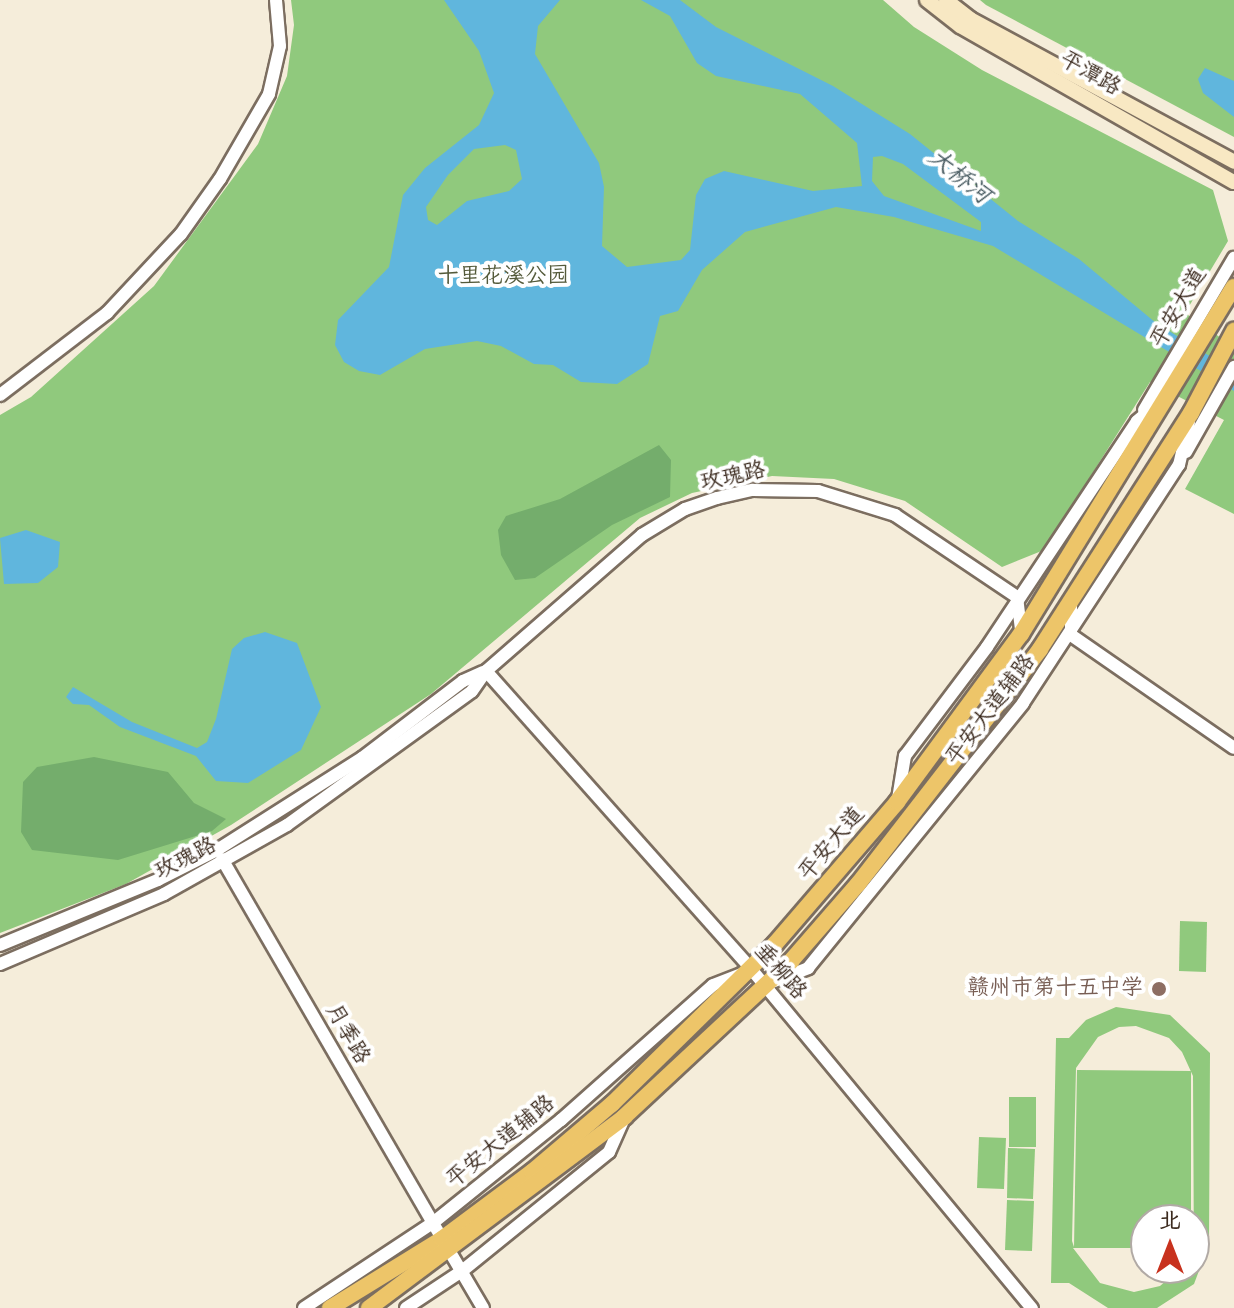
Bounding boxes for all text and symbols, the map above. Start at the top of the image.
street label: 平潭路 [1055,46,1125,102]
water label: 大桥河 [922,143,996,211]
street label: 平安大道 [1146,263,1212,353]
park label: 十里花溪公园 [437,264,569,290]
street label: 玫瑰路 [698,457,768,497]
street label: 平安大道辅路 [941,649,1041,771]
street label: 平安大道 [794,802,870,886]
street label: 玫瑰路 [151,832,221,886]
street label: 垂柳路 [748,938,812,1006]
place label: 赣州市第十五中学 [967,976,1143,1002]
marker: 赣州市第十五中学 [1150,980,1168,998]
street label: 月季路 [319,999,375,1069]
street label: 平安大道辅路 [441,1090,561,1194]
north arrow [1130,1204,1210,1284]
text: 北 [1159,1204,1181,1239]

